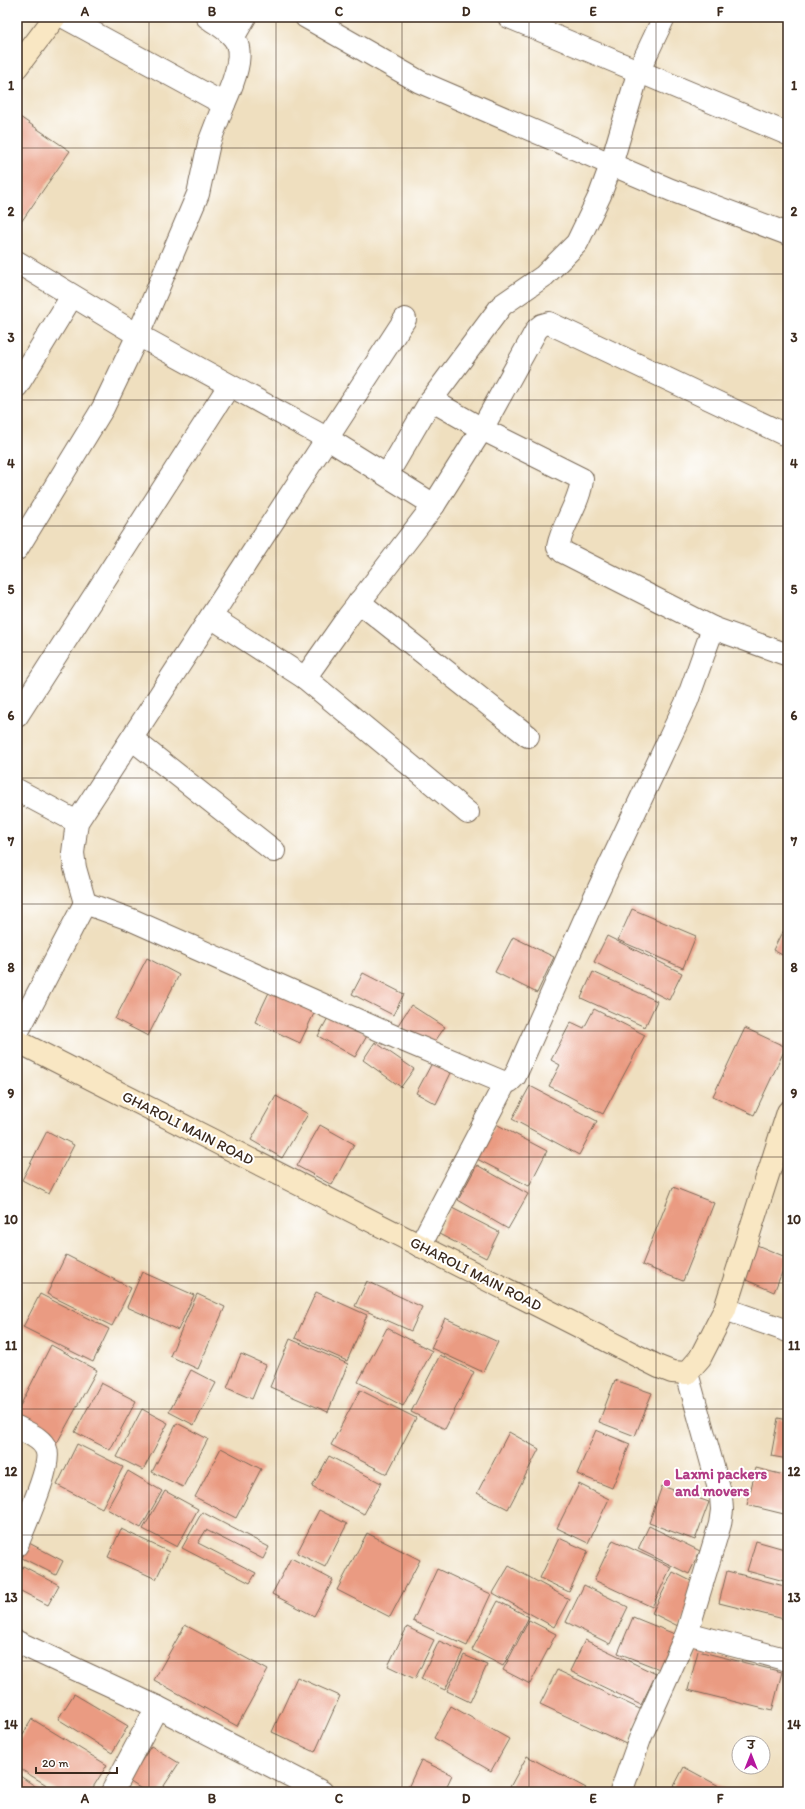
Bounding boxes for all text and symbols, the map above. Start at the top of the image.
text: A [80,4,90,19]
text: B [208,4,217,19]
text: C [335,4,344,19]
text: D [462,4,471,19]
text: E [589,4,597,19]
text: F [717,4,724,19]
text: 1 [8,78,14,93]
text: 1 [791,78,797,93]
text: 2 [8,204,15,219]
text: 2 [791,204,798,219]
text: 3 [7,330,15,345]
text: 3 [790,330,798,345]
text: 4 [7,456,15,471]
text: 4 [790,456,798,471]
text: 5 [8,582,15,597]
text: 5 [791,582,798,597]
text: 6 [8,708,15,723]
text: 6 [791,708,798,723]
text: 7 [7,834,15,849]
text: 7 [790,834,798,849]
text: 8 [7,960,15,975]
text: 8 [790,960,798,975]
text: 9 [8,1086,15,1101]
text: 9 [791,1086,798,1101]
street label: GHAROLI MAIN ROAD [119,1087,257,1169]
text: 10 [4,1212,18,1227]
text: 10 [787,1212,801,1227]
street label: GHAROLI MAIN ROAD [407,1233,545,1315]
text: 11 [5,1338,17,1353]
text: 11 [788,1338,800,1353]
text: 12 [5,1464,18,1479]
text: 12 [788,1464,801,1479]
place label: Laxmi packers and movers [675,1465,768,1500]
marker: Laxmi packers and movers [662,1478,672,1488]
text: 13 [4,1590,18,1605]
text: 13 [787,1590,801,1605]
text: 14 [4,1717,18,1732]
text: 14 [787,1717,801,1732]
north arrow [731,1735,771,1775]
text: उ [746,1739,756,1752]
scale bar [36,1749,117,1775]
text: 20 m [42,1756,69,1770]
text: A [80,1791,90,1806]
text: B [208,1791,217,1806]
text: C [335,1791,344,1806]
text: D [462,1791,471,1806]
text: E [589,1791,597,1806]
text: F [717,1791,724,1806]

